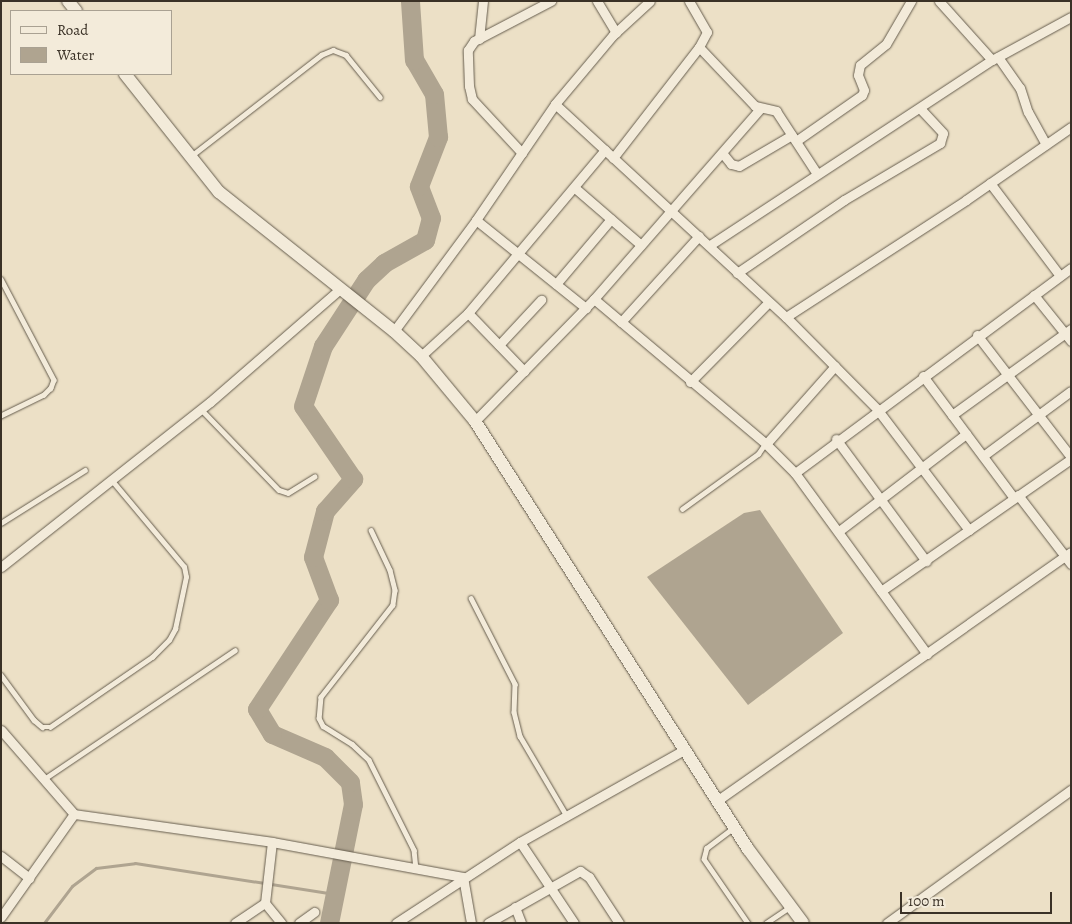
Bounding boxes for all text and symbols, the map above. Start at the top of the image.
legend [10,10,172,75]
text: Road [57,20,88,40]
text: Water [57,45,94,65]
scale bar [902,882,1054,914]
text: 100 m [908,891,945,911]

